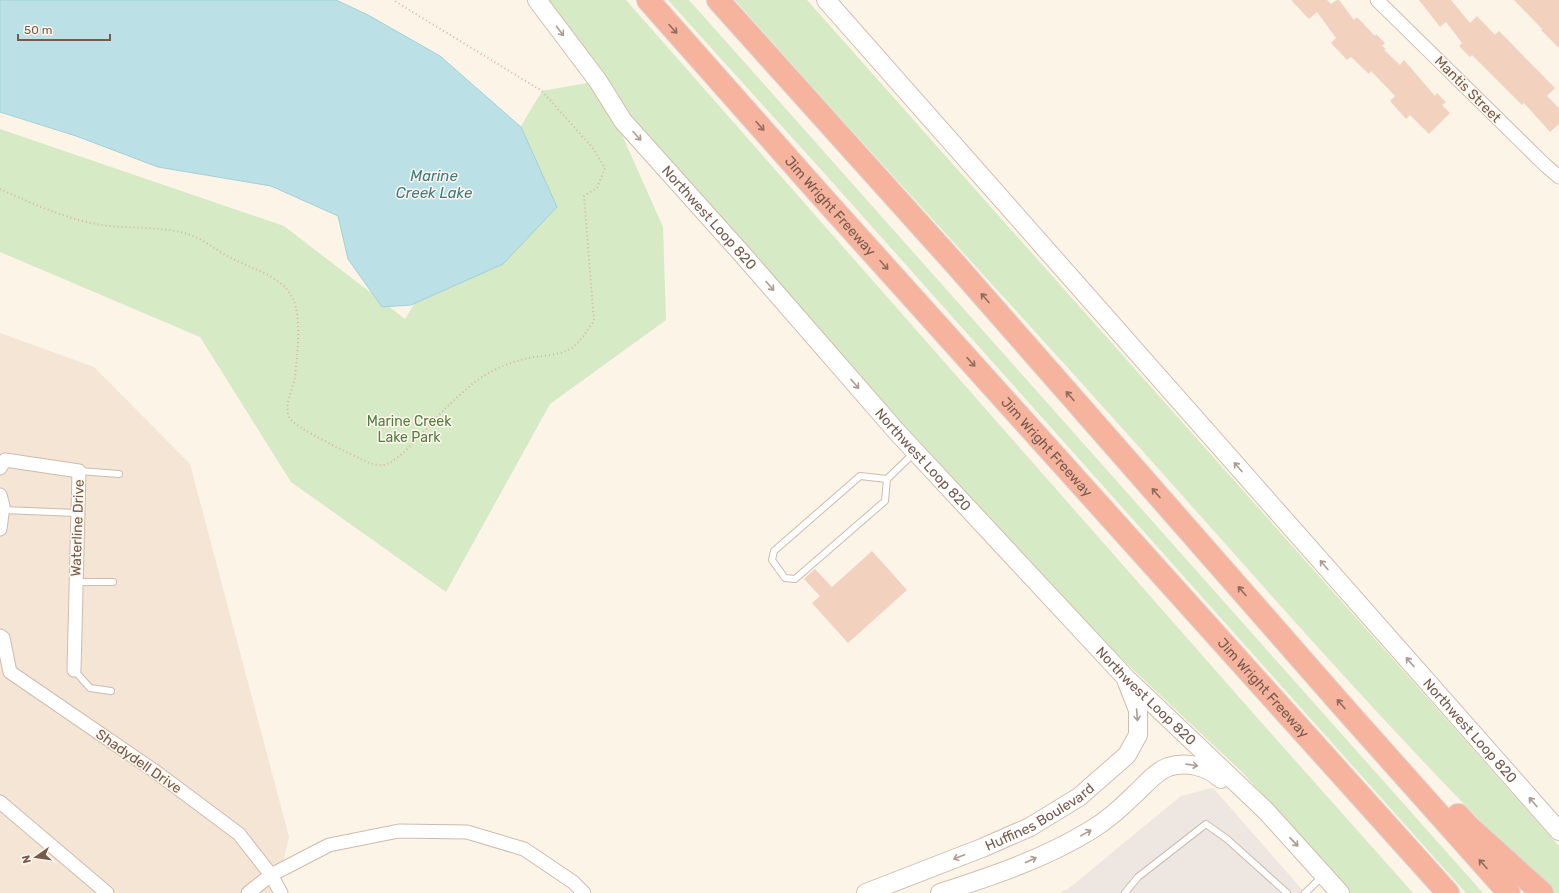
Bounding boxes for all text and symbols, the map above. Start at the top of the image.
scale bar [18,16,110,42]
text: 50 m [24,23,52,37]
one-way arrow [669,24,678,34]
one-way arrow [556,26,565,37]
street label: Mantis Street [1431,53,1505,127]
one-way arrow [755,121,764,132]
one-way arrow [632,131,642,141]
street label: Jim Wright Freeway [781,153,879,260]
street label: Northwest Loop 820 [658,162,760,273]
water label: Marine Creek Lake [396,167,473,202]
one-way arrow [879,260,889,270]
one-way arrow [765,280,774,290]
one-way arrow [980,292,989,303]
one-way arrow [966,356,975,366]
one-way arrow [851,378,860,389]
one-way arrow [1066,390,1075,401]
street label: Jim Wright Freeway [997,394,1096,501]
street label: Northwest Loop 820 [871,405,974,515]
park label: Marine Creek Lake Park [367,413,452,446]
one-way arrow [1234,462,1243,473]
street label: Waterline Drive [67,479,88,577]
one-way arrow [1152,489,1161,499]
one-way arrow [1320,560,1329,570]
one-way arrow [1237,586,1246,596]
street label: Jim Wright Freeway [1214,635,1313,742]
street label: Northwest Loop 820 [1092,643,1199,749]
one-way arrow [1406,657,1415,668]
street label: Northwest Loop 820 [1419,675,1521,787]
one-way arrow [1337,700,1346,710]
one-way arrow [1134,708,1141,721]
street label: Shadydell Drive [93,726,185,797]
one-way arrow [1185,761,1198,769]
street label: Huffines Boulevard [983,780,1098,855]
one-way arrow [1529,797,1538,807]
one-way arrow [1080,828,1092,836]
north arrow [16,837,56,877]
one-way arrow [1289,837,1299,847]
text: N [20,854,34,864]
one-way arrow [953,854,965,862]
one-way arrow [1025,856,1037,864]
one-way arrow [1479,859,1488,869]

